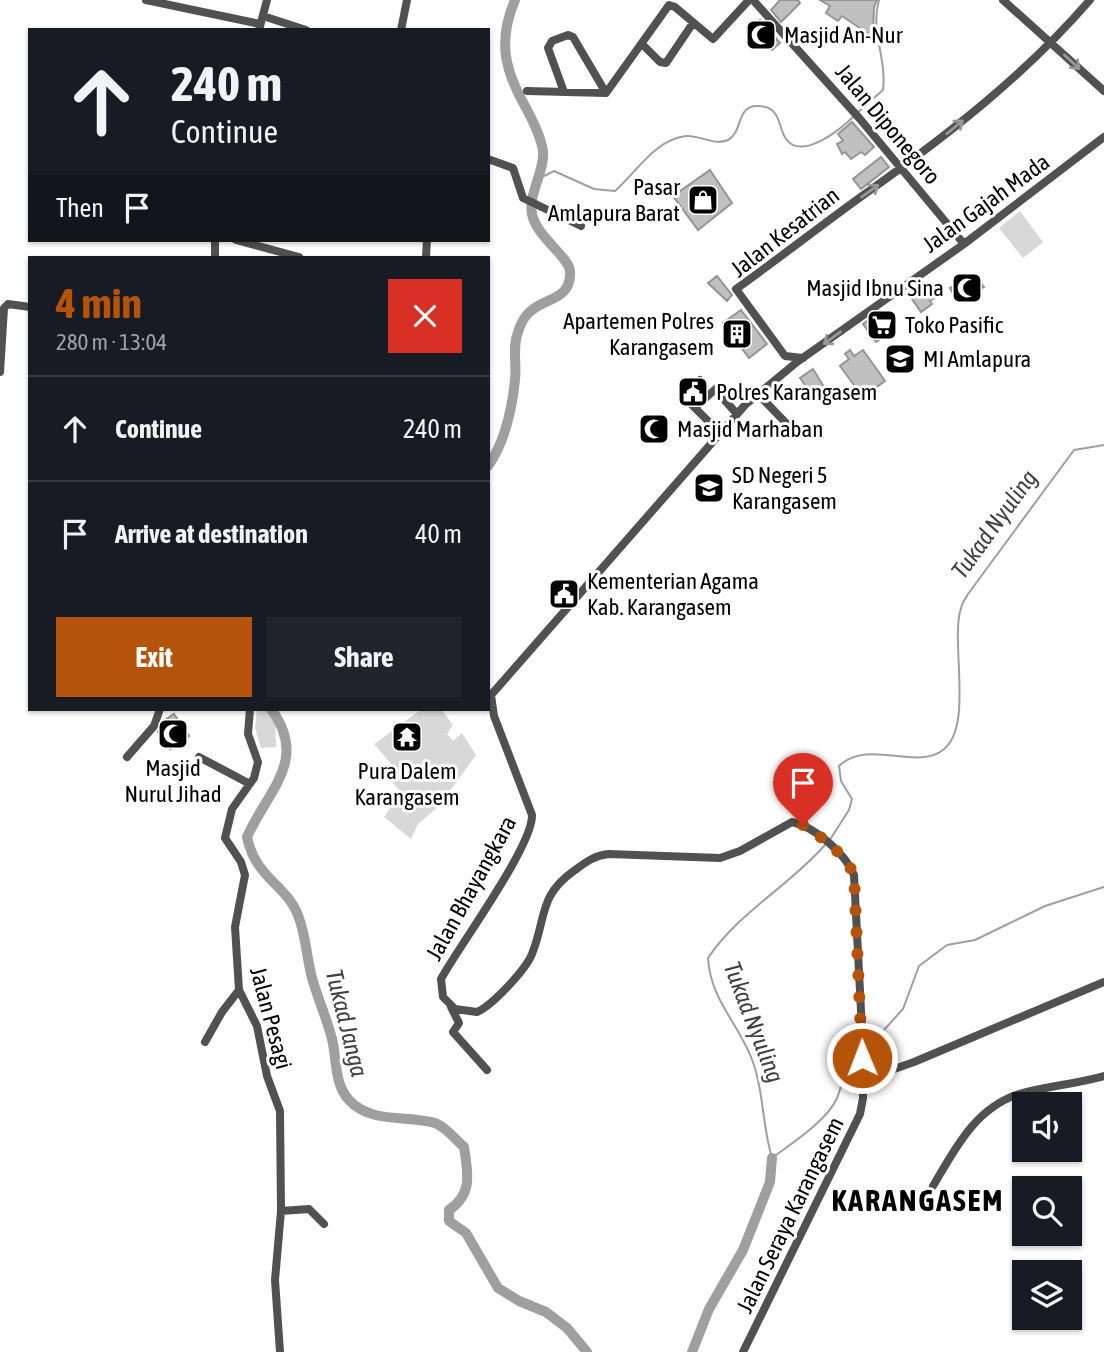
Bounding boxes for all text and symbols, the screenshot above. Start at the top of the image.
mosque icon: Masjid An-Nur [744,18,778,52]
place label: Masjid An-Nur [784,22,904,48]
one-way arrow [1063,53,1080,70]
text: 240 m [171,55,282,111]
icon: ahead [56,56,147,147]
street label: Jalan Diponegoro [830,59,946,189]
text: Continue [171,113,278,150]
one-way arrow [945,119,963,135]
street label: Jalan Gajah Mada [918,148,1054,258]
place label: Pasar Amlapura Barat [548,174,681,226]
street label: Jalan Kesatrian [726,182,844,282]
shop icon: Pasar Amlapura Barat [686,183,720,217]
one-way arrow [860,184,879,198]
icon: arrive [118,189,156,227]
text: Then [56,193,104,223]
mosque icon: Masjid Ibnu Sina [950,271,984,305]
place label: Masjid Ibnu Sina [806,275,944,301]
text: 4 min [56,279,142,327]
button: close [388,279,462,353]
place label: Apartemen Polres Karangasem [563,308,714,360]
supermarket icon: Toko Pasific [865,308,899,342]
place label: Toko Pasific [905,312,1004,338]
building icon: Apartemen Polres Karangasem [720,317,754,351]
text: 280 m · 13:04 [56,329,167,355]
one-way arrow [823,330,842,345]
school or university icon: MI Amlapura [883,342,917,376]
place label: MI Amlapura [923,346,1031,372]
public building icon: Polres Karangasem [676,375,710,409]
place label: Polres Karangasem [716,379,877,405]
icon: ahead [56,410,94,448]
mosque icon: Masjid Marhaban [637,412,671,446]
text: Continue [115,414,202,444]
text: 240 m [403,414,462,444]
place label: Masjid Marhaban [677,416,823,442]
place label: SD Negeri 5 Karangasem [732,462,837,514]
water label: Tukad Nyuling [946,465,1042,583]
school or university icon: SD Negeri 5 Karangasem [692,471,726,505]
icon: arrive [56,515,94,553]
text: Arrive at destination [115,519,308,549]
text: 40 m [415,519,462,549]
place label: Kementerian Agama Kab. Karangasem [587,568,759,620]
public building icon: Kementerian Agama Kab. Karangasem [547,577,581,611]
button: Exit [56,617,252,697]
button: Share [266,617,462,697]
mosque icon: Masjid Nurul Jihad [156,717,190,751]
temple icon: Pura Dalem Karangasem [390,720,424,754]
pin [773,753,833,825]
place label: Masjid Nurul Jihad [124,755,222,807]
place label: Pura Dalem Karangasem [355,758,459,810]
icon: arrive [784,764,822,802]
street label: Jalan Bhayangkara [421,811,521,965]
water label: Tukad Nyuling [719,958,789,1086]
street label: Jalan Pesagi [245,964,297,1072]
water label: Tukad Janga [321,967,373,1079]
position arrow [825,1021,899,1095]
map controls [1012,1092,1082,1330]
button: sound [1012,1092,1082,1162]
street label: Jalan Seraya Karangasem [731,1113,849,1317]
button: search [1012,1176,1082,1246]
district label: KARANGASEM [832,1183,1004,1217]
button: layers [1012,1260,1082,1330]

